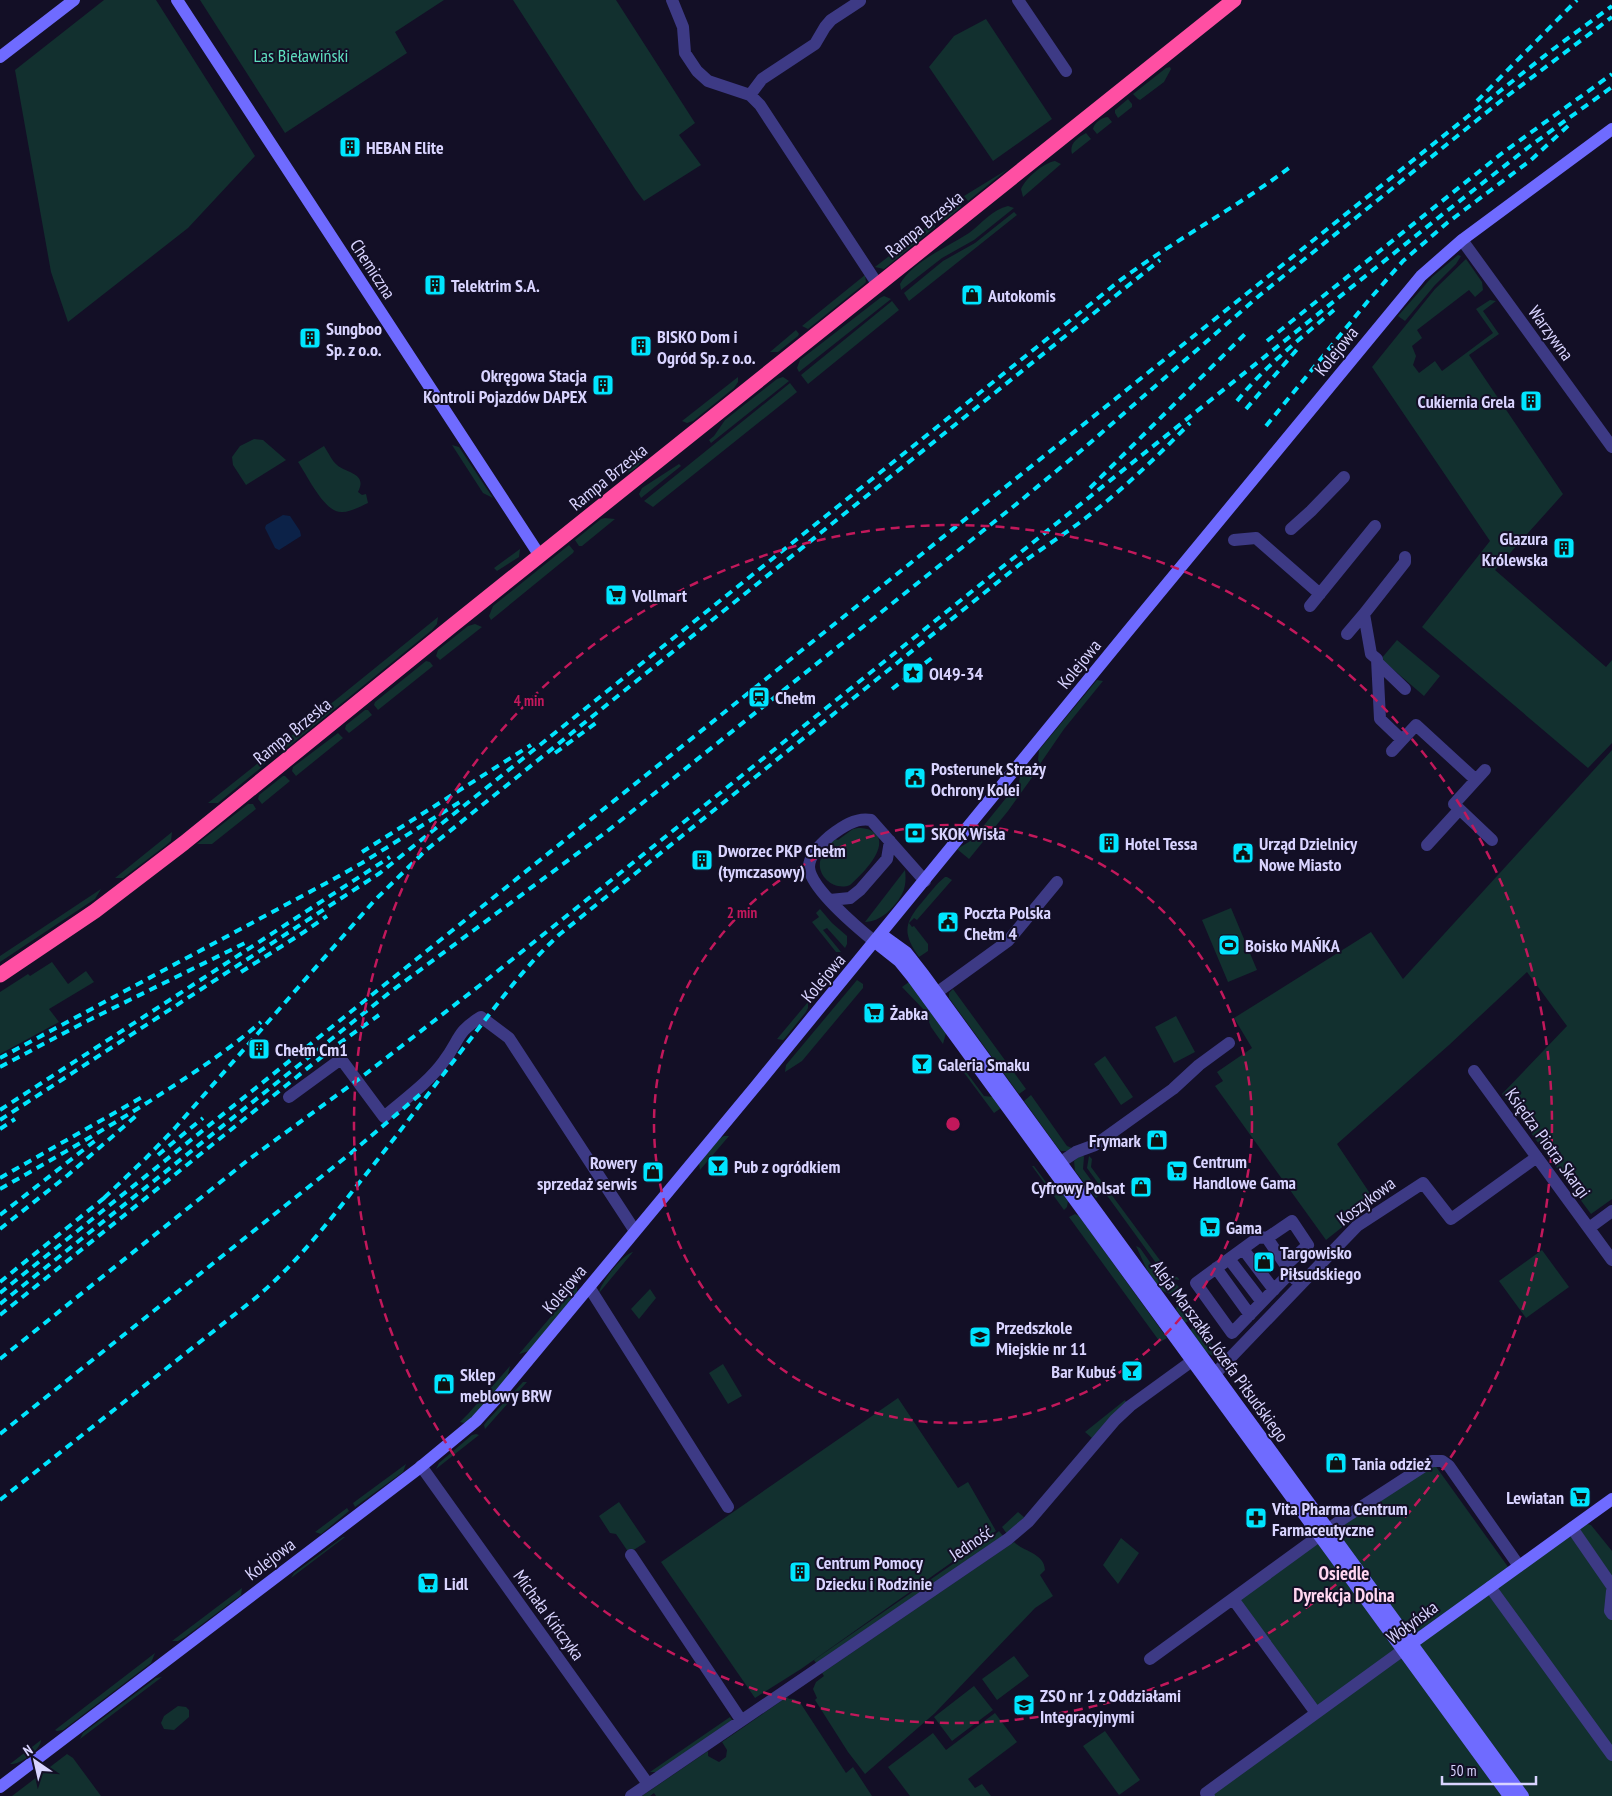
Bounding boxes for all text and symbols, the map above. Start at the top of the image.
park label: Las Bieławiński [254,44,348,67]
building icon: HEBAN Elite [338,135,362,159]
place label: HEBAN Elite [366,136,444,159]
street label: Rampa Brzeska [880,186,968,262]
street label: Chemiczna [345,235,401,303]
building icon: Telektrim S.A. [423,273,447,297]
place label: Telektrim S.A. [451,274,540,297]
shop icon: Autokomis [960,283,984,307]
place label: Autokomis [987,284,1056,307]
street label: Warzywna [1523,301,1579,365]
place label: Sungboo Sp. z o.o. [326,317,382,361]
street label: Kolejowa [1309,322,1363,380]
place label: BISKO Dom i Ogród Sp. z o.o. [657,325,756,369]
building icon: Sungboo Sp. z o.o. [298,326,322,350]
building icon: BISKO Dom i Ogród Sp. z o.o. [629,334,653,358]
place label: Okręgowa Stacja Kontroli Pojazdów DAPEX [423,364,587,408]
building icon: Okręgowa Stacja Kontroli Pojazdów DAPEX [591,373,615,397]
building icon: Cukiernia Grela [1519,389,1543,413]
place label: Cukiernia Grela [1418,390,1515,413]
street label: Rampa Brzeska [564,439,652,515]
place label: Glazura Królewska [1482,527,1548,571]
building icon: Glazura Królewska [1552,536,1576,560]
supermarket icon: Vollmart [604,583,628,607]
place label: Vollmart [631,584,688,607]
street label: Kolejowa [1052,635,1106,693]
place icon: Ol49-34 [901,661,925,685]
place label: Ol49-34 [929,662,984,685]
station icon: Chełm [747,685,771,709]
place label: Chełm [775,686,816,709]
text: 4 min [514,691,544,710]
street label: Rampa Brzeska [248,693,336,769]
place label: Posterunek Straży Ochrony Kolei [931,757,1047,801]
public building icon: Posterunek Straży Ochrony Kolei [903,766,927,790]
bank icon: SKOK Wisła [903,821,927,845]
place label: SKOK Wisła [931,822,1005,845]
building icon: Hotel Tessa [1097,831,1121,855]
place label: Hotel Tessa [1125,832,1197,855]
place label: Urząd Dzielnicy Nowe Miasto [1259,832,1358,876]
place label: Dworzec PKP Chełm (tymczasowy) [718,839,846,883]
public building icon: Urząd Dzielnicy Nowe Miasto [1231,841,1255,865]
building icon: Dworzec PKP Chełm (tymczasowy) [690,848,714,872]
place label: Poczta Polska Chełm 4 [964,901,1051,945]
text: 2 min [727,903,757,922]
public building icon: Poczta Polska Chełm 4 [936,910,960,934]
sports icon: Boisko MAŃKA [1217,933,1241,957]
place label: Boisko MAŃKA [1245,934,1341,957]
street label: Kolejowa [796,949,850,1007]
supermarket icon: Żabka [862,1001,886,1025]
place label: Żabka [890,1002,928,1025]
building icon: Chełm Cm1 [247,1037,271,1061]
place label: Chełm Cm1 [275,1038,348,1061]
bar icon: Galeria Smaku [910,1052,934,1076]
place label: Galeria Smaku [938,1053,1030,1076]
street label: Księdza Piotra Skargi [1500,1084,1596,1202]
centre of rings [944,1115,962,1133]
shop icon: Frymark [1145,1128,1169,1152]
place label: Frymark [1089,1129,1142,1152]
place label: Centrum Handlowe Gama [1193,1150,1296,1194]
place label: Rowery sprzedaż serwis [537,1151,638,1195]
bar icon: Pub z ogródkiem [706,1154,730,1178]
place label: Pub z ogródkiem [734,1155,840,1178]
supermarket icon: Centrum Handlowe Gama [1165,1159,1189,1183]
shop icon: Rowery sprzedaż serwis [641,1160,665,1184]
street label: Koszykowa [1332,1172,1400,1230]
shop icon: Cyfrowy Polsat [1129,1175,1153,1199]
place label: Cyfrowy Polsat [1031,1176,1126,1199]
supermarket icon: Gama [1198,1215,1222,1239]
place label: Gama [1226,1216,1262,1239]
place label: Targowisko Piłsudskiego [1280,1241,1361,1285]
shop icon: Targowisko Piłsudskiego [1252,1250,1276,1274]
street label: Aleja Marszałka Józefa Piłsudskiego [1146,1255,1294,1447]
street label: Kolejowa [537,1260,591,1318]
place label: Przedszkole Miejskie nr 11 [996,1316,1087,1360]
school or university icon: Przedszkole Miejskie nr 11 [968,1325,992,1349]
bar icon: Bar Kubuś [1120,1359,1144,1383]
place label: Bar Kubuś [1051,1360,1116,1383]
place label: Sklep meblowy BRW [460,1363,552,1407]
shop icon: Sklep meblowy BRW [432,1372,456,1396]
shop icon: Tania odzież [1324,1451,1348,1475]
place label: Tania odzież [1352,1452,1431,1475]
supermarket icon: Lewiatan [1568,1485,1592,1509]
place label: Lewiatan [1506,1486,1564,1509]
place label: Vita Pharma Centrum Farmaceutyczne [1271,1497,1408,1541]
pharmacy icon: Vita Pharma Centrum Farmaceutyczne [1244,1506,1268,1530]
street label: Jedność [944,1520,998,1566]
street label: Kolejowa [240,1533,300,1585]
place label: Centrum Pomocy Dziecku i Rodzinie [816,1551,933,1595]
building icon: Centrum Pomocy Dziecku i Rodzinie [788,1560,812,1584]
district label: Osiedle Dyrekcja Dolna [1293,1561,1395,1607]
street label: Michała Kińczyka [508,1565,590,1665]
supermarket icon: Lidl [416,1571,440,1595]
place label: Lidl [444,1572,469,1595]
street label: Wołyńska [1382,1596,1442,1648]
place label: ZSO nr 1 z Oddziałami Integracyjnymi [1040,1684,1181,1728]
school or university icon: ZSO nr 1 z Oddziałami Integracyjnymi [1012,1693,1036,1717]
north arrow [10,1736,60,1786]
text: N [20,1741,36,1760]
scale bar [1442,1754,1536,1786]
text: 50 m [1450,1761,1476,1780]

